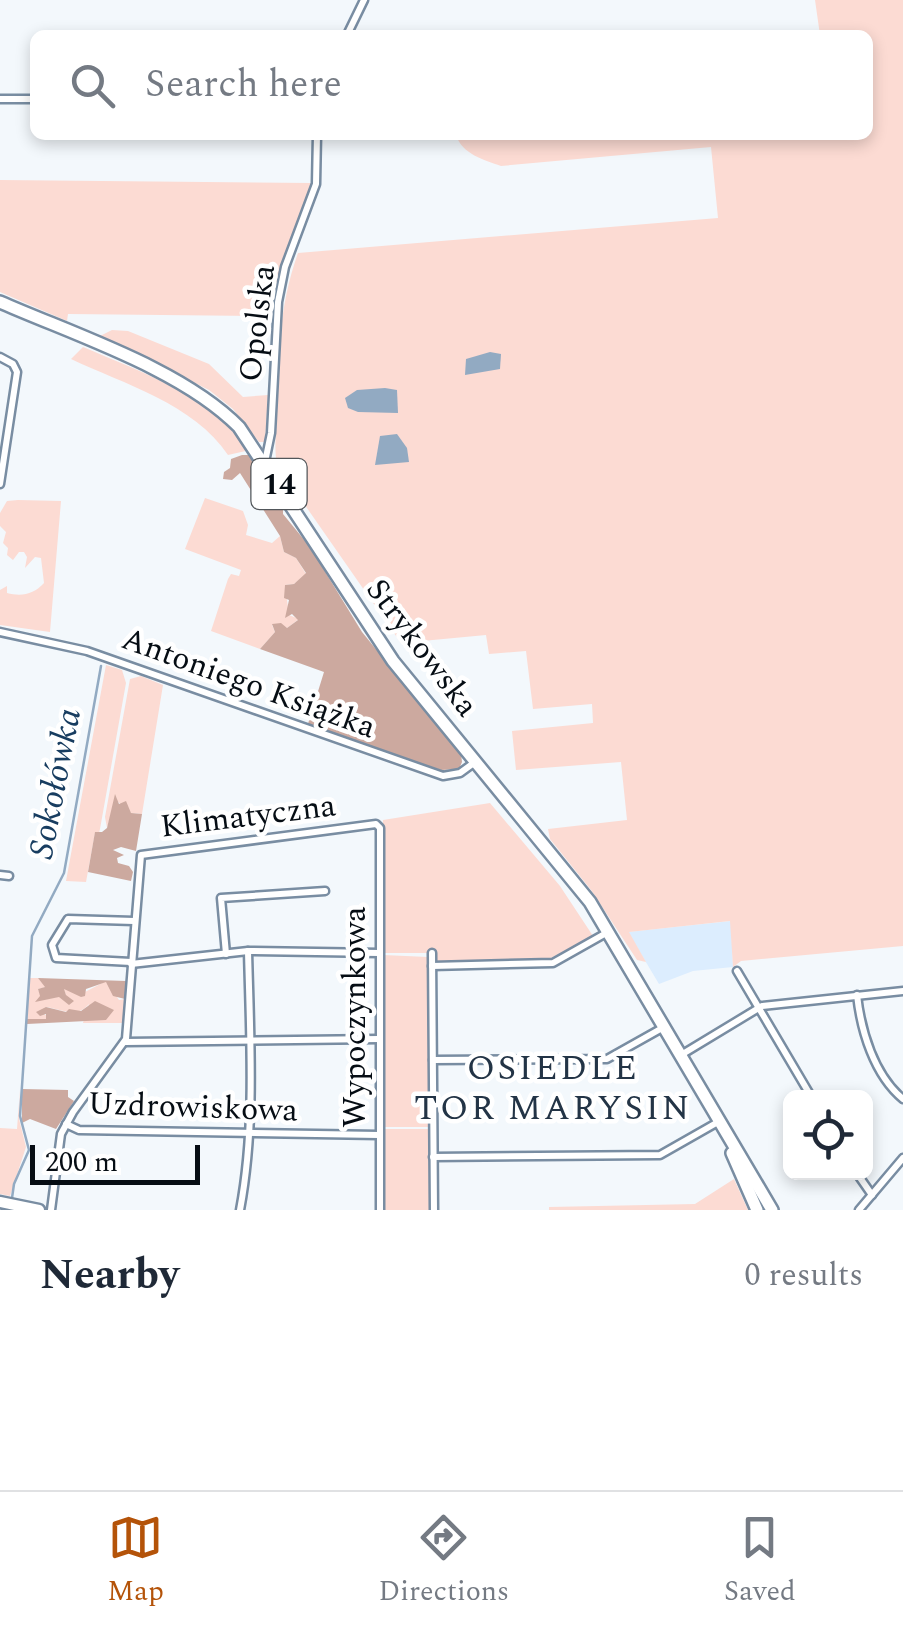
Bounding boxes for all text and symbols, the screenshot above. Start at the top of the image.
search box [30,30,873,140]
text: Search here [145,56,342,114]
icon: search [65,58,120,113]
street label: Opolska [226,261,289,385]
road number: 14 [252,459,306,509]
street label: Strykowska [353,568,490,728]
street label: Antoniego Książka [115,615,383,752]
water label: Sokołówka [15,703,96,863]
street label: Klimatyczna [158,781,339,852]
street label: Wypoczynkowa [331,906,380,1128]
district label: OSIEDLE TOR MARYSIN [414,1042,692,1135]
street label: Uzdrowiskowa [87,1079,299,1136]
map controls [783,1090,873,1180]
button: locate [783,1090,873,1180]
scale bar [30,1140,200,1184]
text: 200 m [45,1141,118,1184]
text: Nearby [40,1244,179,1307]
text: 0 results [744,1251,863,1300]
tab: Map [107,1510,164,1613]
tab: Directions [378,1510,509,1613]
tab: Saved [724,1510,796,1613]

